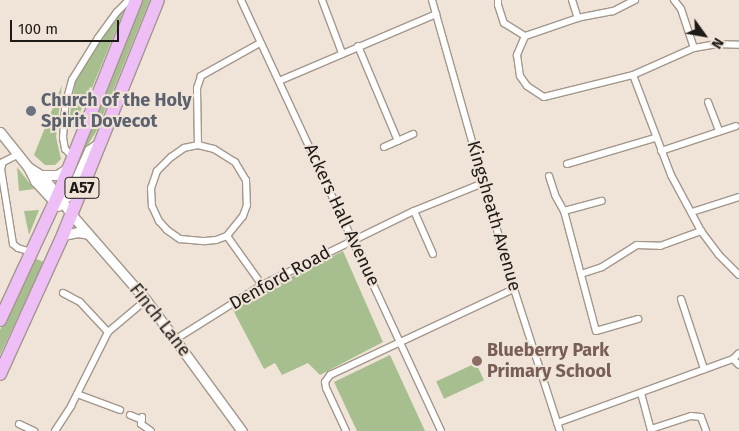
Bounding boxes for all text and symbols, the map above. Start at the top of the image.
scale bar [12,10,121,42]
north arrow [679,10,729,60]
text: 100 m [18,20,58,38]
text: N [707,35,727,52]
place label: Church of the Holy Spirit Dovecot [41,90,192,132]
marker: Church of the Holy Spirit Dovecot [25,105,37,117]
street label: Kingsheath Avenue [462,138,526,294]
street label: Ackers Hall Avenue [300,140,384,290]
road number: A57 [63,174,101,202]
street label: Denford Road [226,241,334,315]
street label: Finch Lane [125,279,195,361]
place label: Blueberry Park Primary School [487,340,611,382]
marker: Blueberry Park Primary School [471,355,483,367]

